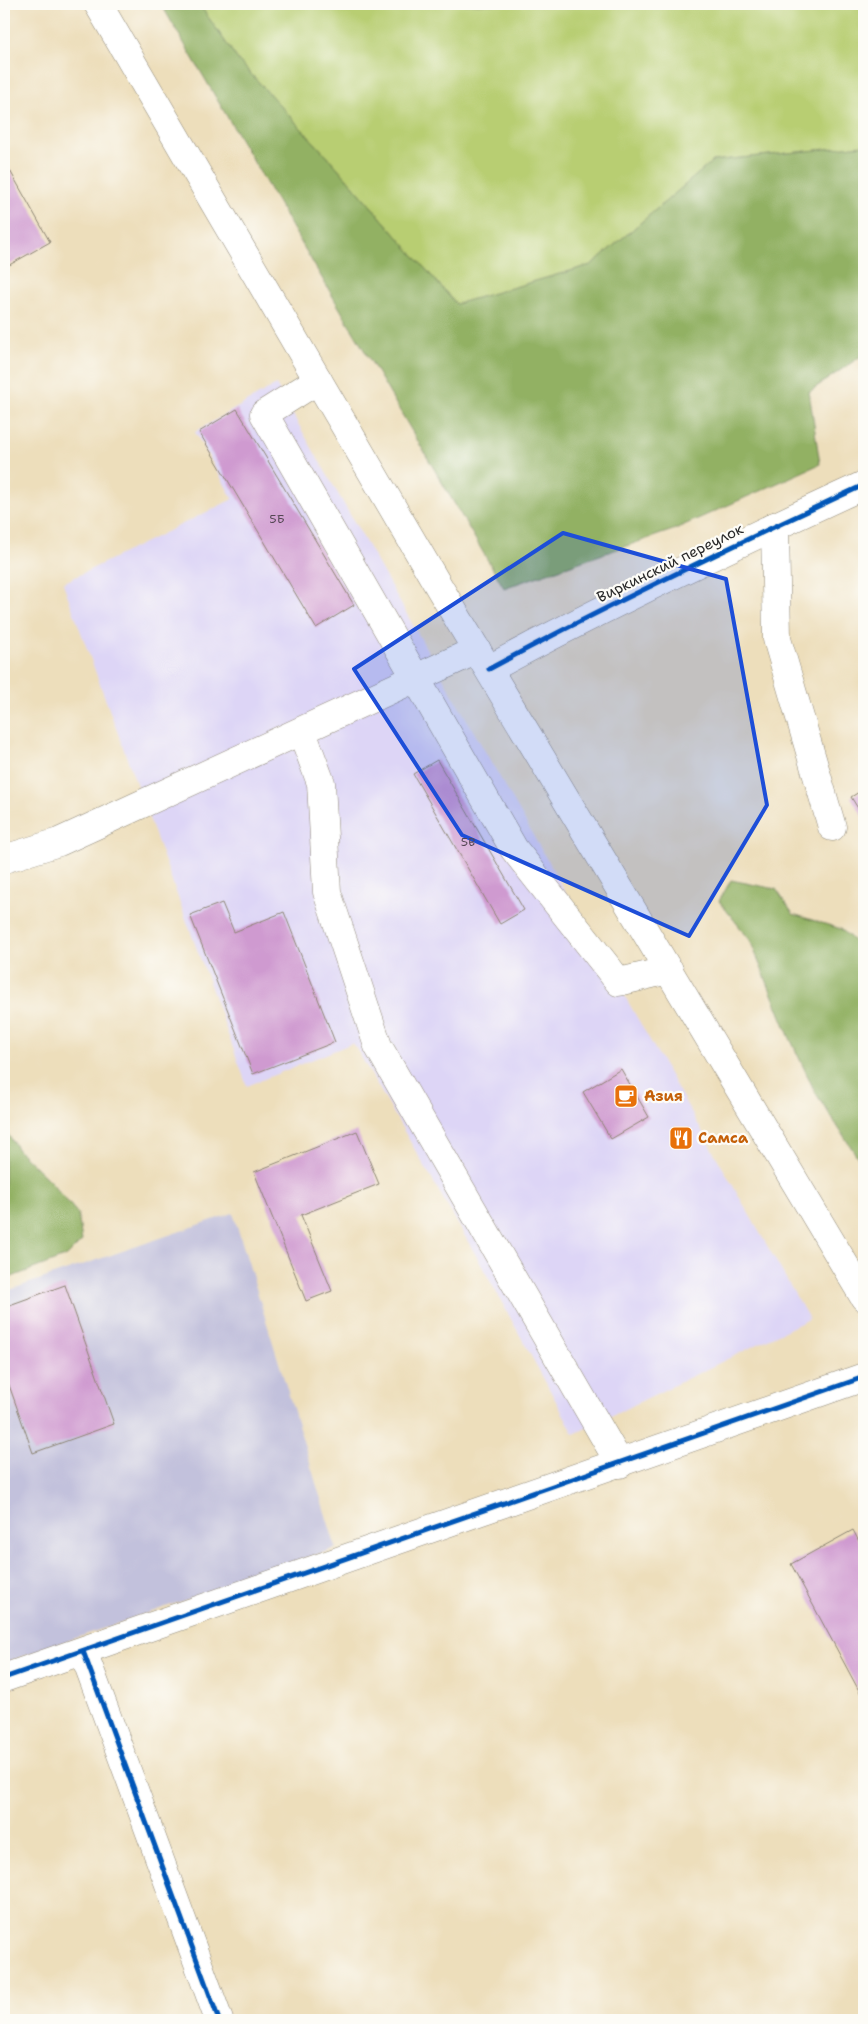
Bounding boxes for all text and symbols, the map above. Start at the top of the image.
house number: 5Б [269,511,285,527]
street label: Виркинский переулок [593,519,747,607]
house number: 5В [461,834,475,850]
cafe icon: Азия [613,1083,639,1109]
place label: Азия [644,1086,683,1106]
restaurant icon: Самса [668,1125,694,1151]
place label: Самса [698,1128,749,1148]

